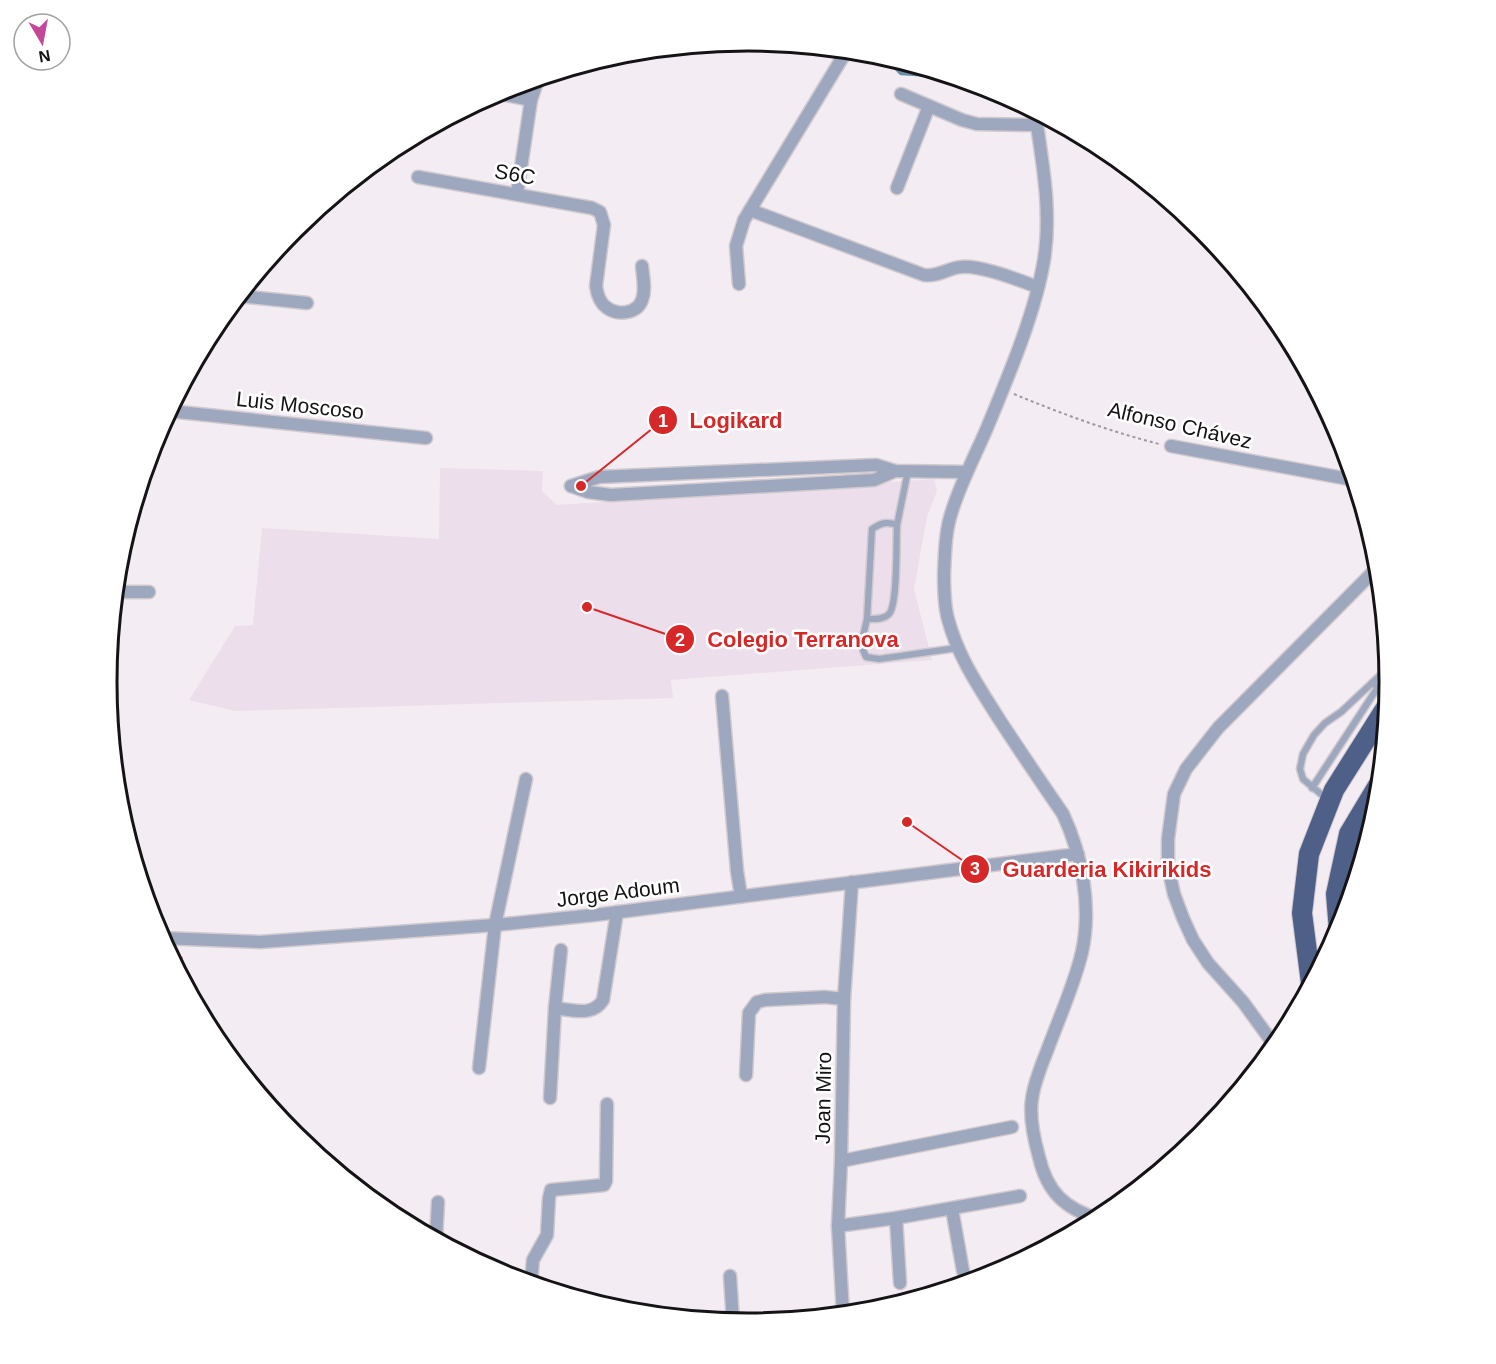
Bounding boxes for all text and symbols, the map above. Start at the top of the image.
north arrow [12,12,72,72]
text: N [37,47,52,66]
street label: S6C [493,159,537,189]
street label: Luis Moscoso [235,387,365,423]
street label: Alfonso Chávez [1106,397,1254,453]
callout: Logikard [648,400,795,440]
text: Logikard [690,408,782,433]
text: 1 [658,411,668,431]
callout: Colegio Terranova [665,619,910,659]
text: Colegio Terranova [707,627,900,652]
text: 2 [675,630,685,650]
callout: Guarderia Kikirikids [960,849,1224,889]
text: Guarderia Kikirikids [1002,857,1212,882]
text: 3 [970,859,980,879]
street label: Jorge Adoum [555,873,681,911]
street label: Joan Miro [811,1052,835,1144]

